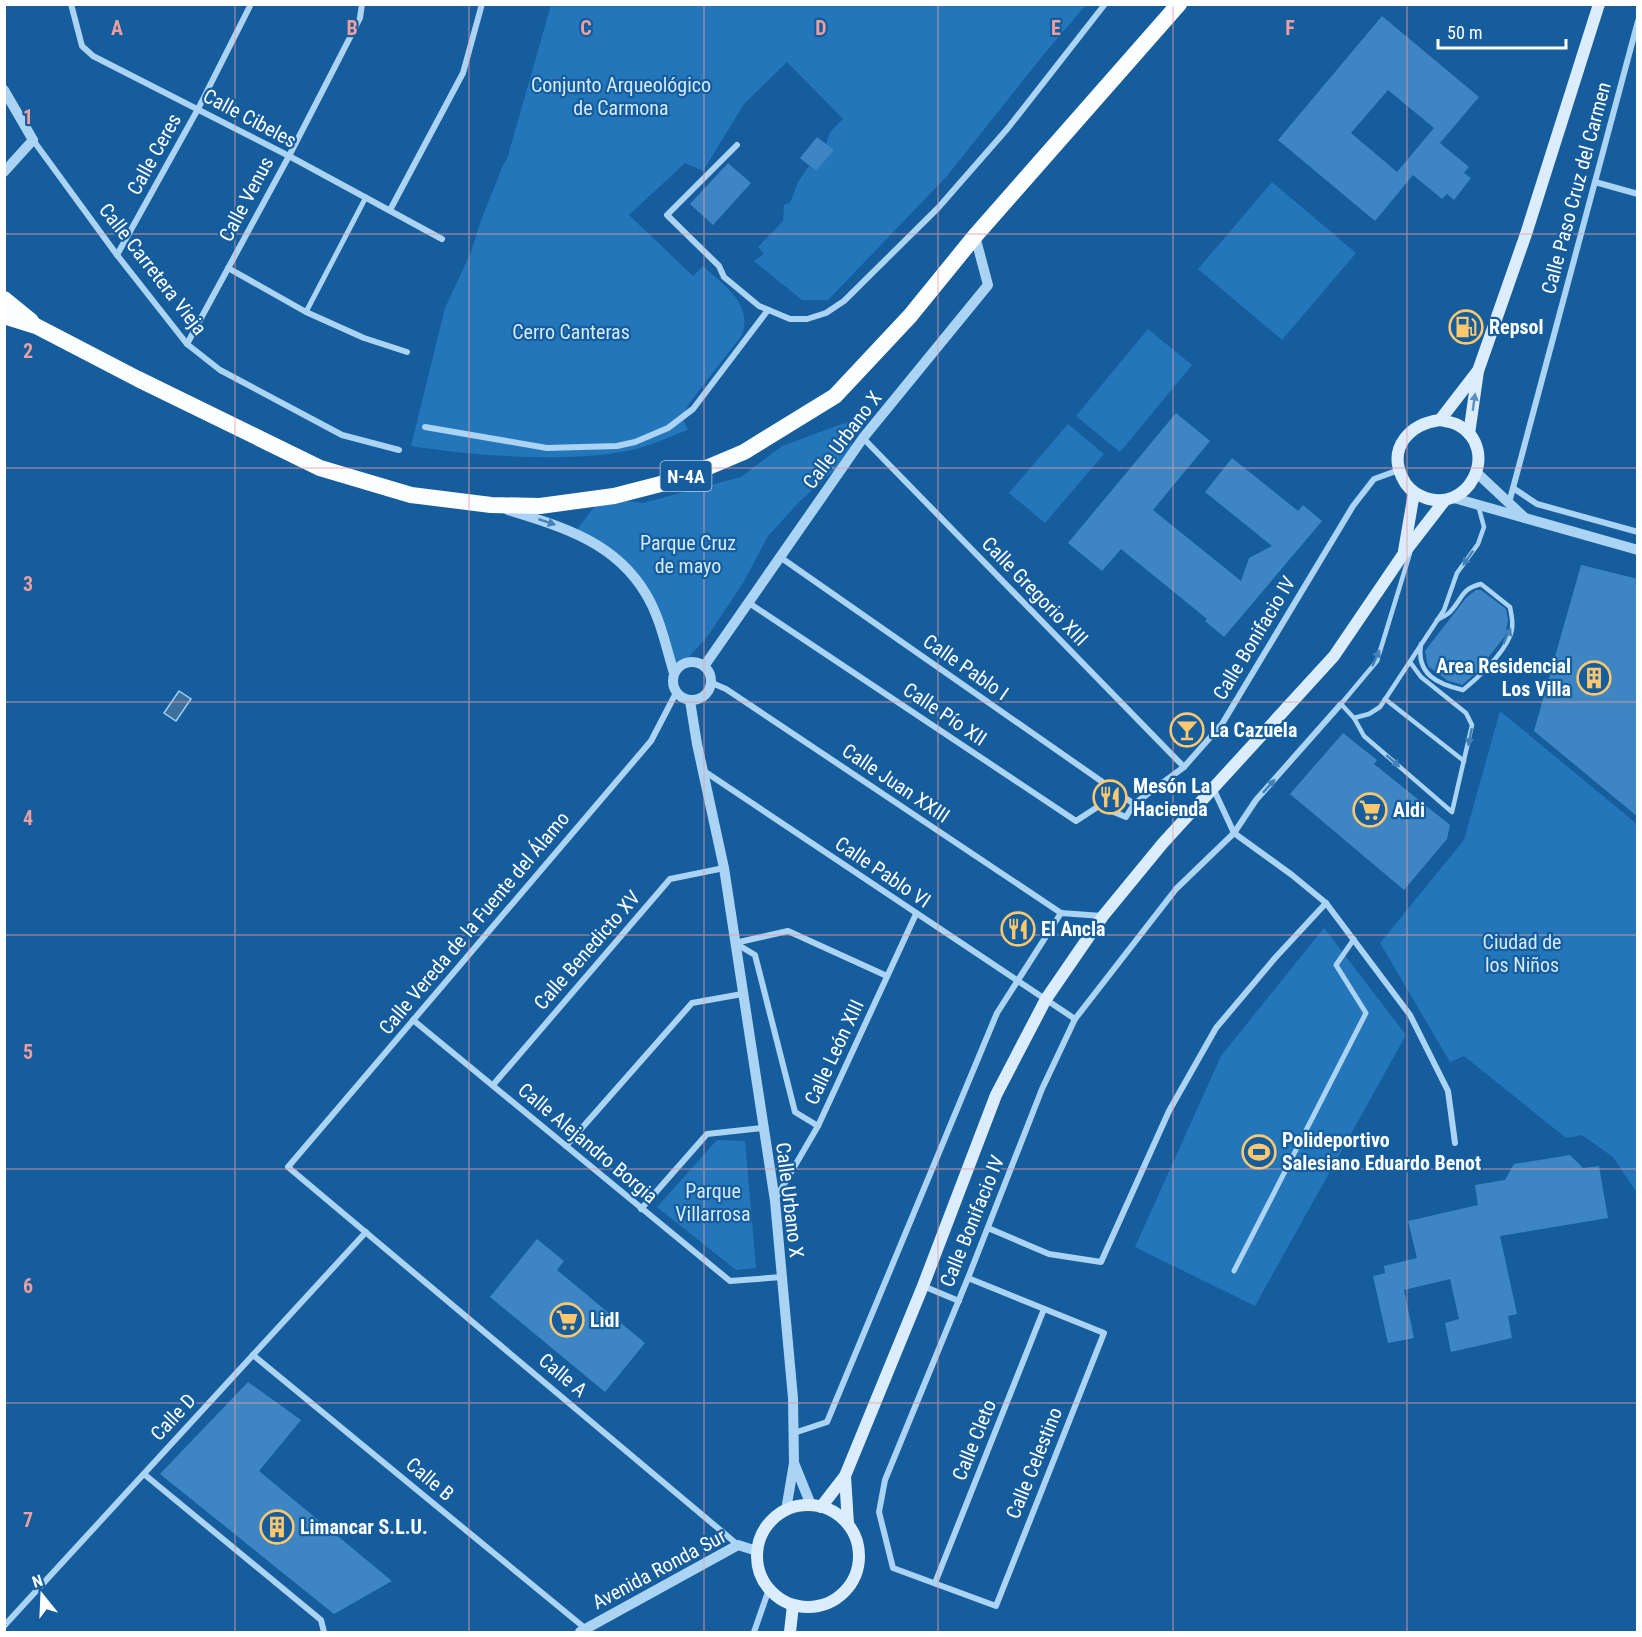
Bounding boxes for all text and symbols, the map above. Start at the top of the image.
scale bar [1438,12,1566,50]
text: A [111,16,123,40]
text: B [346,16,358,40]
text: C [580,16,592,40]
text: D [815,16,827,40]
text: E [1051,16,1061,40]
text: F [1285,16,1295,40]
text: 50 m [1447,22,1482,43]
park label: Conjunto Arqueológico de Carmona [531,73,711,120]
street label: Calle Paso Cruz del Carmen [1536,79,1616,297]
street label: Calle Cibeles [199,83,301,153]
text: 1 [23,105,33,129]
street label: Calle Ceres [122,109,186,199]
street label: Calle Venus [214,152,278,246]
street label: Calle Carretera Vieja [94,198,212,340]
fuel station icon: Repsol [1448,309,1484,345]
place label: Repsol [1489,315,1544,339]
park label: Cerro Canteras [512,320,630,344]
text: 2 [23,339,33,363]
street label: Calle Urbano X [797,386,887,494]
one-way arrow [1469,393,1478,412]
road number: N-4A [660,461,712,491]
one-way arrow [538,518,556,527]
park label: Parque Cruz de mayo [640,531,736,578]
street label: Calle Gregorio XIII [977,531,1093,651]
one-way arrow [1462,550,1474,566]
text: 3 [23,572,33,596]
street label: Calle Bonifacio IV [1208,572,1300,704]
one-way arrow [1503,628,1512,645]
street label: Calle Pablo I [919,629,1013,705]
one-way arrow [1372,649,1381,666]
place label: Area Residencial Los Villa [1436,654,1571,701]
building icon: Area Residencial Los Villa [1576,660,1612,696]
street label: Calle Pío XII [899,677,991,751]
bar icon: La Cazuela [1169,712,1205,748]
place label: La Cazuela [1210,718,1297,742]
one-way arrow [1464,727,1474,746]
street label: Calle Juan XXIII [838,738,954,828]
one-way arrow [1385,754,1400,767]
place label: Mesón La Hacienda [1133,774,1210,821]
restaurant icon: Mesón La Hacienda [1092,779,1128,815]
one-way arrow [1262,779,1275,794]
supermarket icon: Aldi [1352,792,1388,828]
place label: Aldi [1393,798,1425,822]
text: 4 [23,806,33,830]
street label: Calle Vereda de la Fuente del Álamo [374,807,574,1039]
street label: Calle Pablo VI [831,831,935,913]
street label: Calle Benedicto XV [529,886,645,1014]
restaurant icon: El Ancla [1000,911,1036,947]
place label: El Ancla [1041,917,1105,941]
park label: Ciudad de los Niños [1483,930,1561,977]
street label: Calle León XIII [799,996,869,1108]
text: 5 [23,1040,33,1064]
street label: Calle Alejandro Borgia [513,1078,663,1208]
place label: Polideportivo Salesiano Eduardo Benot [1282,1128,1481,1175]
sports icon: Polideportivo Salesiano Eduardo Benot [1241,1134,1277,1170]
street label: Calle Urbano X [771,1141,809,1259]
street label: Calle Bonifacio IV [935,1152,1009,1290]
park label: Parque Villarrosa [675,1179,751,1226]
text: 6 [23,1274,33,1298]
supermarket icon: Lidl [549,1302,585,1338]
place label: Lidl [590,1308,620,1332]
street label: Calle A [534,1348,592,1402]
street label: Calle D [145,1389,201,1445]
street label: Calle Cleto [947,1396,1001,1484]
street label: Calle Celestino [1001,1404,1067,1522]
street label: Calle B [401,1452,459,1506]
text: 7 [23,1508,33,1532]
building icon: Limancar S.L.U. [259,1509,295,1545]
place label: Limancar S.L.U. [300,1515,428,1539]
street label: Avenida Ronda Sur [588,1524,730,1614]
north arrow [12,1565,72,1625]
text: N [30,1571,45,1592]

